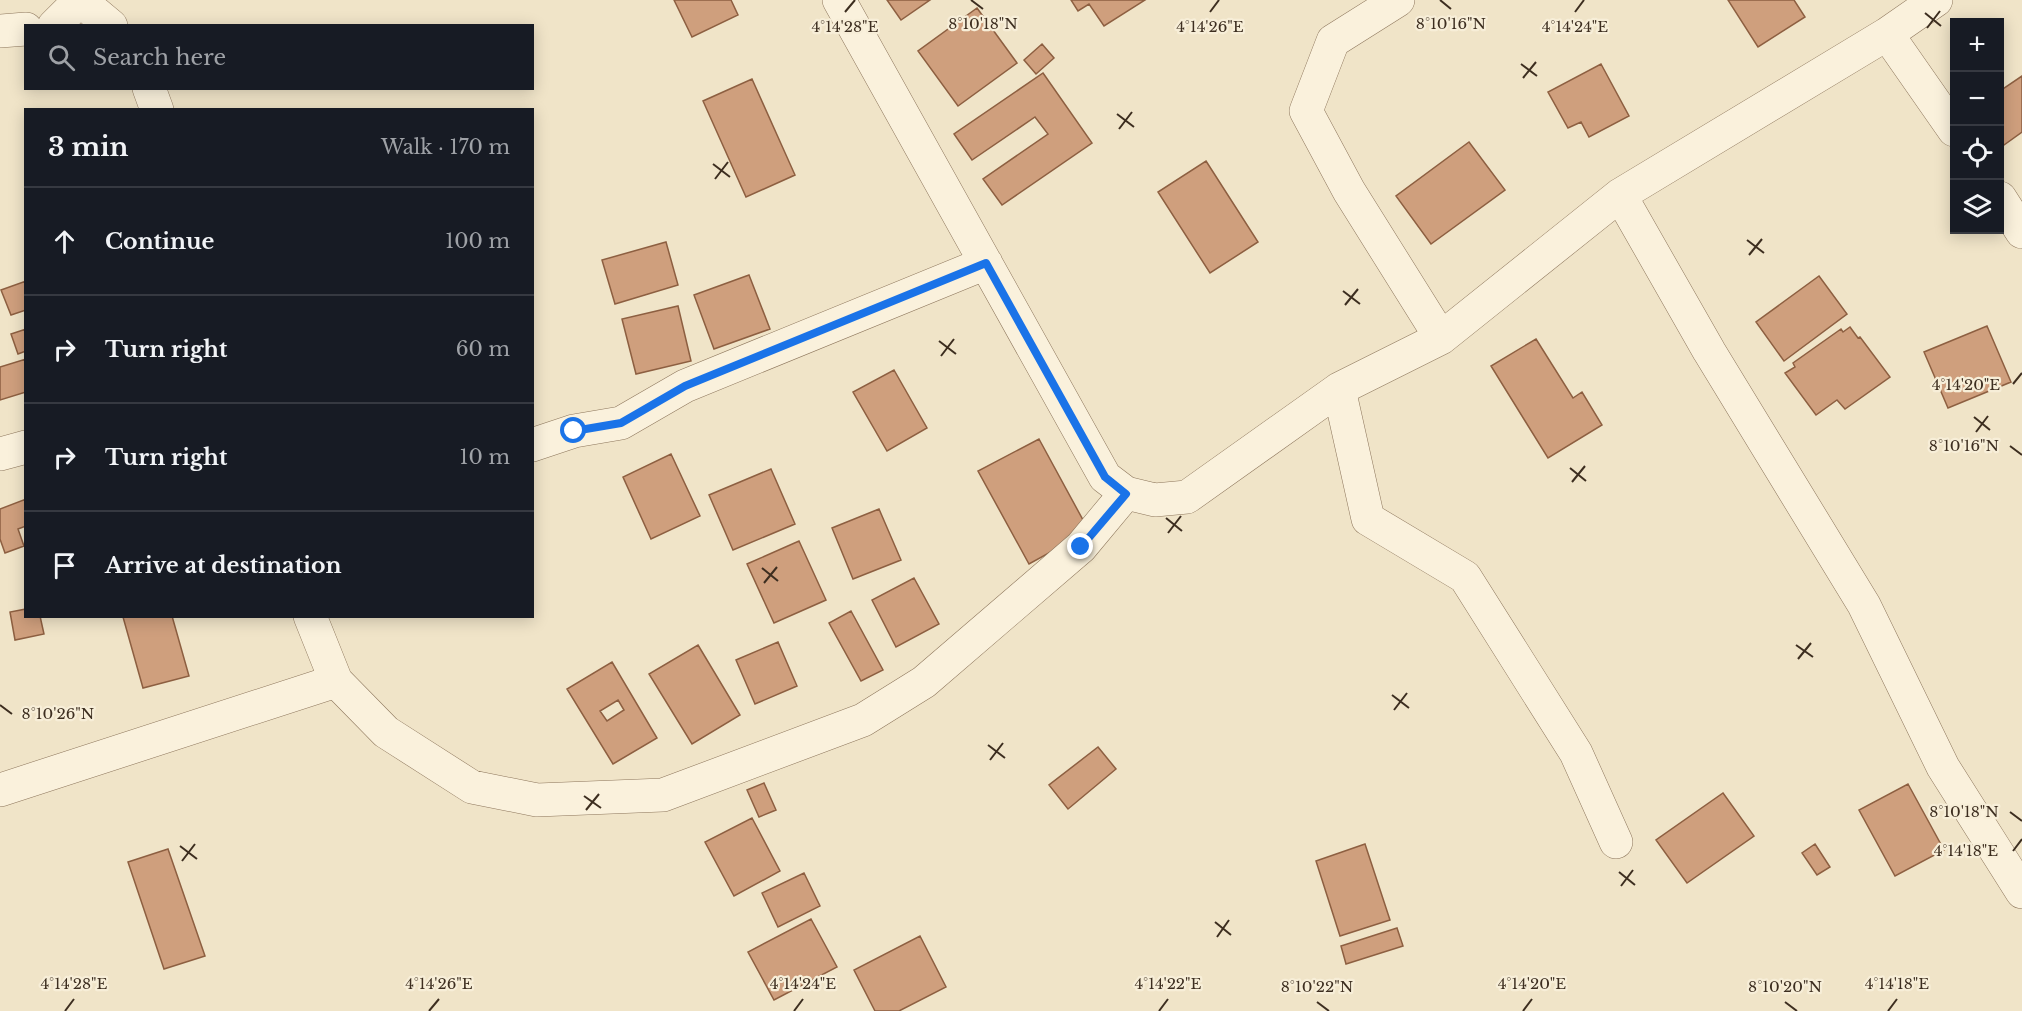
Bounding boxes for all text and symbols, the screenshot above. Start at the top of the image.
text: 8°10'18"N [948,14,1018,33]
text: 8°10'16"N [1416,14,1486,33]
text: 4°14'28"E [812,17,879,36]
text: 4°14'26"E [1176,17,1244,36]
text: 4°14'24"E [1542,17,1608,36]
map controls [1950,18,2004,234]
button: + [1950,18,2004,72]
search box [24,24,534,90]
icon: search [45,41,78,74]
text: Search here [93,44,226,71]
button: − [1950,72,2004,126]
button: locate [1950,126,2004,180]
text: 3 min [48,131,129,163]
text: Walk · 170 m [381,135,510,159]
button: layers [1950,180,2004,234]
icon: ahead [48,225,81,258]
text: Continue [105,228,214,255]
text: 100 m [445,229,510,253]
icon: right [48,333,81,366]
text: Turn right [105,336,227,363]
text: 60 m [456,337,510,361]
text: 4°14'20"E [1932,375,2000,394]
route start [560,417,586,443]
text: 8°10'16"N [1929,436,1999,455]
icon: right [48,441,81,474]
text: Turn right [105,444,227,471]
text: 10 m [460,445,510,469]
route end [1067,533,1093,559]
icon: arrive [48,549,81,582]
text: Arrive at destination [105,552,342,579]
text: 8°10'26"N [22,704,94,723]
text: 8°10'18"N [1929,802,1999,821]
text: 4°14'18"E [1934,841,1998,860]
text: 4°14'28"E [41,974,108,993]
text: 4°14'26"E [405,974,473,993]
text: 4°14'24"E [770,974,836,993]
text: 4°14'22"E [1134,974,1202,993]
text: 4°14'20"E [1498,974,1566,993]
text: 4°14'18"E [1865,974,1929,993]
text: 8°10'22"N [1281,977,1353,996]
text: 8°10'20"N [1748,977,1822,996]

